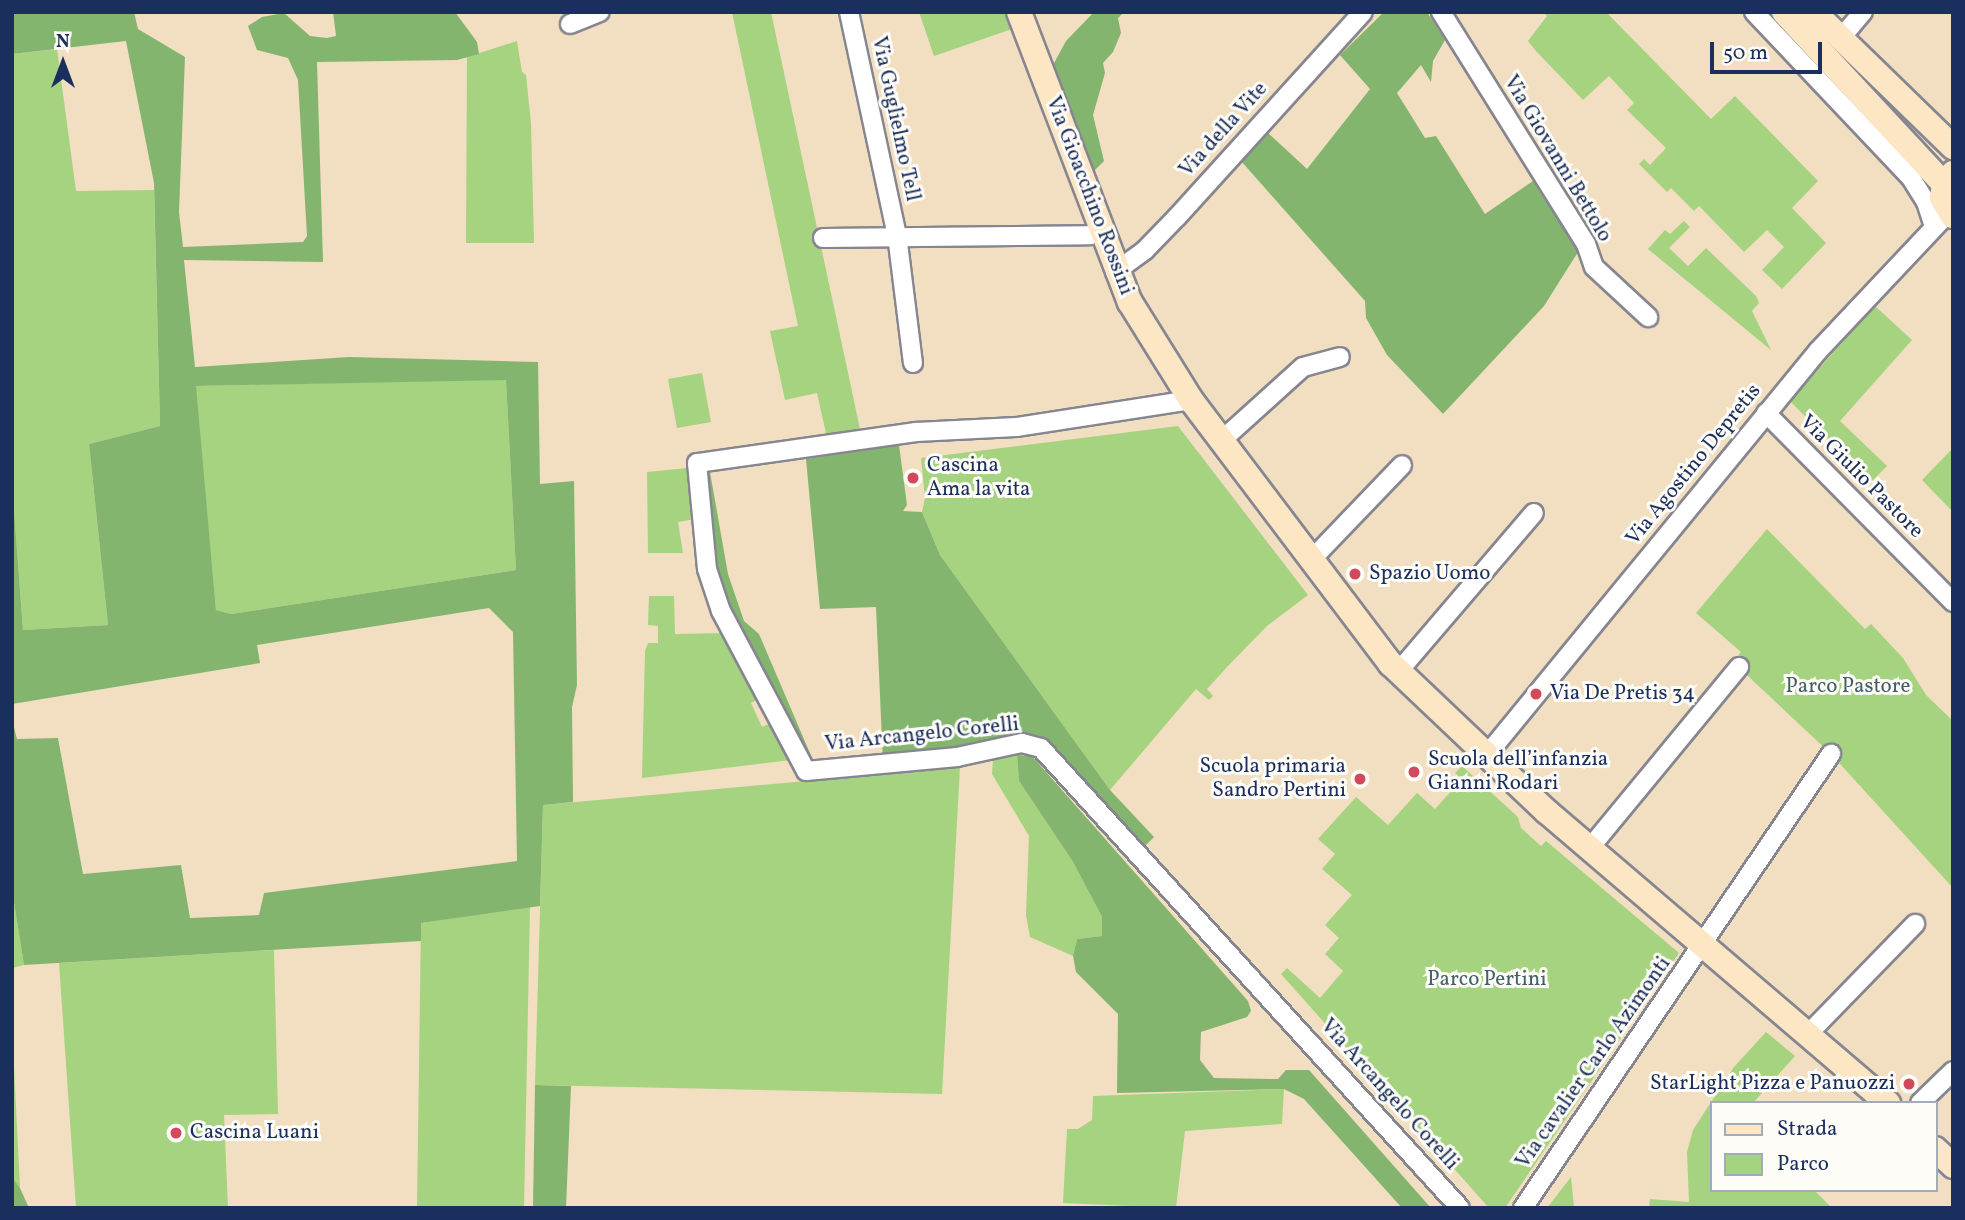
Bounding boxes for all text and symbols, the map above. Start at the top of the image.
north arrow [28,28,98,98]
scale bar [1713,28,1825,72]
text: N [56,29,70,55]
street label: Via Guglielmo Tell [865,34,925,204]
text: 50 m [1723,39,1768,68]
street label: Via Giovanni Bettolo [1497,71,1617,247]
street label: Via della Vite [1174,77,1274,183]
street label: Via Gioacchino Rossini [1039,93,1139,299]
street label: Via Agostino Depretis [1621,379,1767,551]
street label: Via Giulio Pastore [1794,410,1928,544]
place label: Cascina Ama la vita [927,453,1031,503]
marker: Cascina Ama la vita [905,470,921,486]
place label: Spazio Uomo [1369,561,1490,587]
marker: Spazio Uomo [1347,566,1363,582]
park label: Parco Pastore [1786,674,1910,700]
place label: Via De Pretis 34 [1550,681,1695,707]
marker: Via De Pretis 34 [1528,686,1544,702]
street label: Via Arcangelo Corelli [824,712,1020,758]
place label: Scuola dell’infanzia Gianni Rodari [1428,747,1608,797]
place label: Scuola primaria Sandro Pertini [1200,754,1346,804]
marker: Scuola dell’infanzia Gianni Rodari [1406,764,1422,780]
marker: Scuola primaria Sandro Pertini [1352,771,1368,787]
street label: Via cavalier Carlo Azimonti [1511,952,1677,1174]
park label: Parco Pertini [1427,967,1547,993]
street label: Via Arcangelo Corelli [1314,1014,1464,1176]
place label: StarLight Pizza e Panuozzi [1650,1071,1895,1097]
marker: StarLight Pizza e Panuozzi [1901,1076,1917,1092]
legend [1710,1101,1937,1192]
text: Strada [1777,1115,1838,1144]
place label: Cascina Luani [190,1120,319,1146]
marker: Cascina Luani [168,1125,184,1141]
text: Parco [1777,1150,1829,1179]

